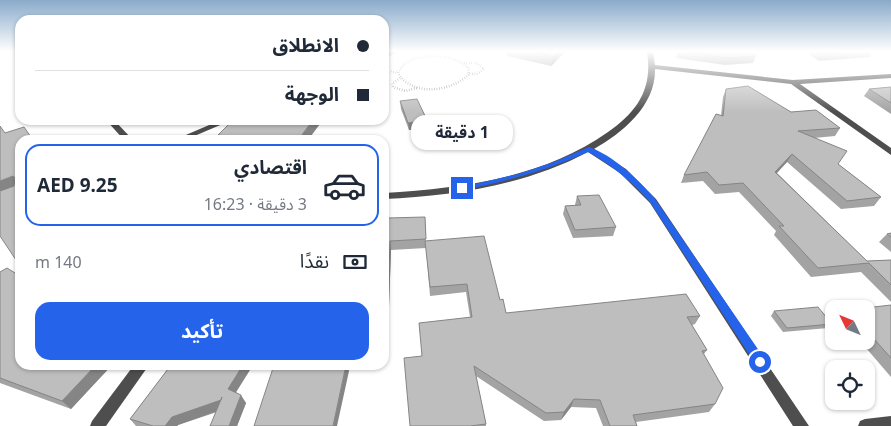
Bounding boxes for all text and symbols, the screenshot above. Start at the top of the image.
text: الانطلاق [273,32,339,58]
text: الوجهة [285,81,339,107]
callout: 1 دقيقة [411,116,513,150]
text: 1 دقيقة [435,121,489,143]
text: اقتصادي [234,154,307,180]
icon: car [322,163,367,208]
text: AED 9.25 [37,172,118,198]
route end [451,177,473,199]
text: 3 دقيقة · 16:23 [204,193,307,215]
text: نقدًا [300,248,329,274]
icon: cash [341,248,369,276]
text: 140 m [35,251,82,273]
north arrow [825,300,875,350]
map controls [825,300,875,410]
button: تأكيد [35,302,369,360]
route start [749,351,771,373]
button: locate [825,360,875,410]

